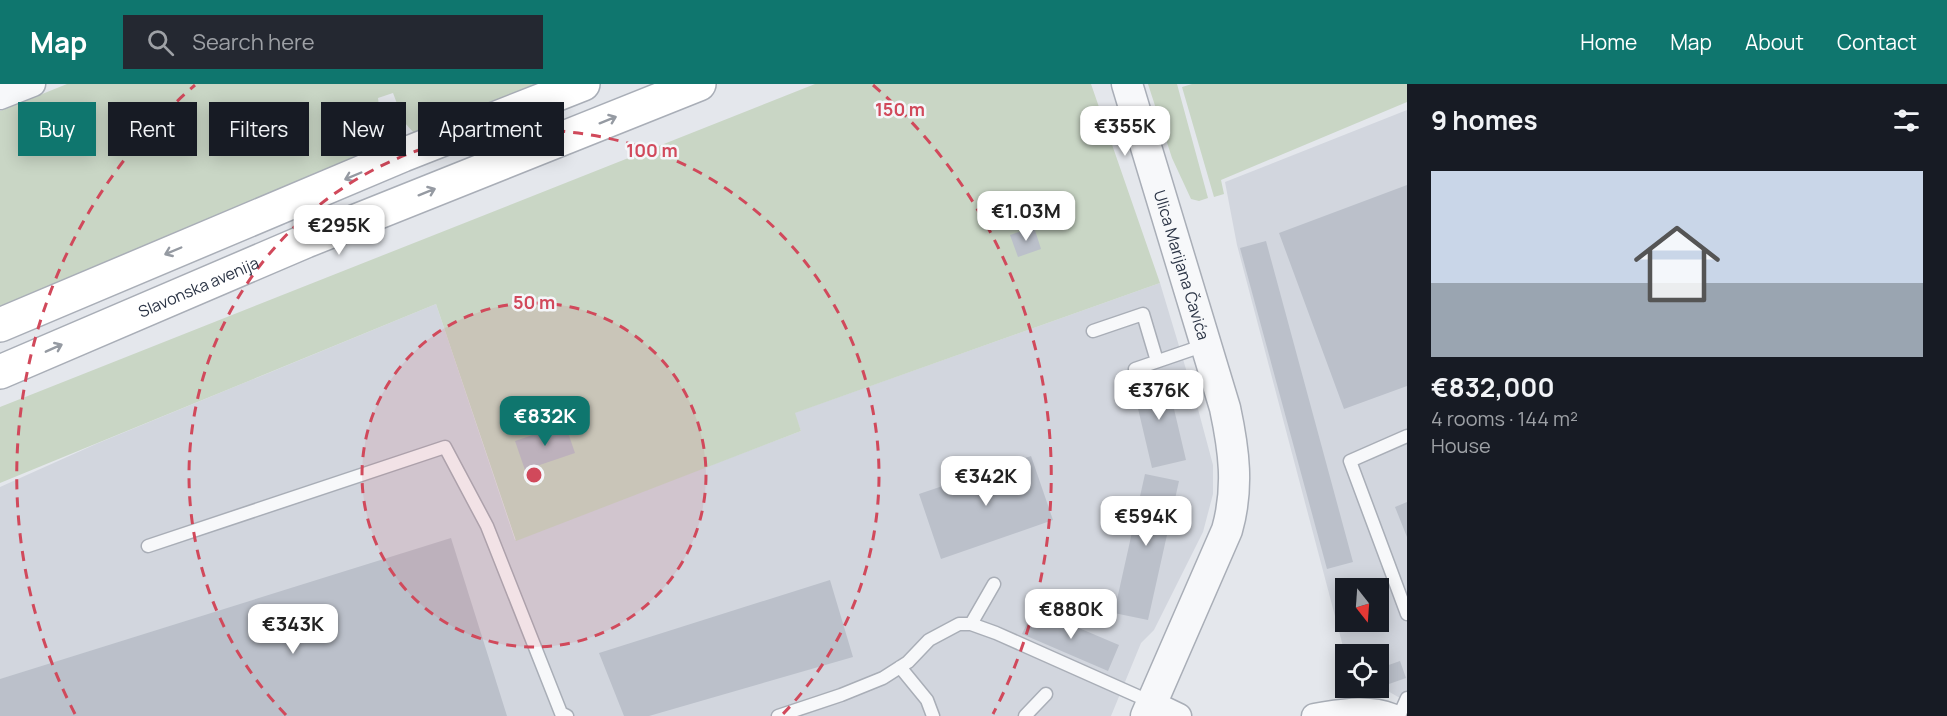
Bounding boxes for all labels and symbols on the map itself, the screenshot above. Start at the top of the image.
text: 150 m [875,97,925,121]
pin: €355K [1083,106,1167,157]
one-way arrow [599,114,617,125]
text: 100 m [626,138,678,162]
one-way arrow [344,171,363,182]
one-way arrow [418,186,436,197]
street label: Ulica Marijana Čavića [1149,187,1215,343]
pin: €1.03M [977,191,1075,242]
pin: €295K [297,205,381,256]
one-way arrow [165,246,183,257]
street label: Slavonska avenija [135,251,262,323]
text: 50 m [513,290,555,314]
one-way arrow [44,342,62,353]
pin: €376K [1117,370,1201,421]
pin: €832K [503,396,587,447]
pin: €342K [944,456,1028,507]
centre of rings [524,465,544,485]
pin: €594K [1104,496,1188,547]
north arrow [1335,578,1389,632]
pin: €880K [1029,589,1113,640]
pin: €343K [251,604,335,655]

